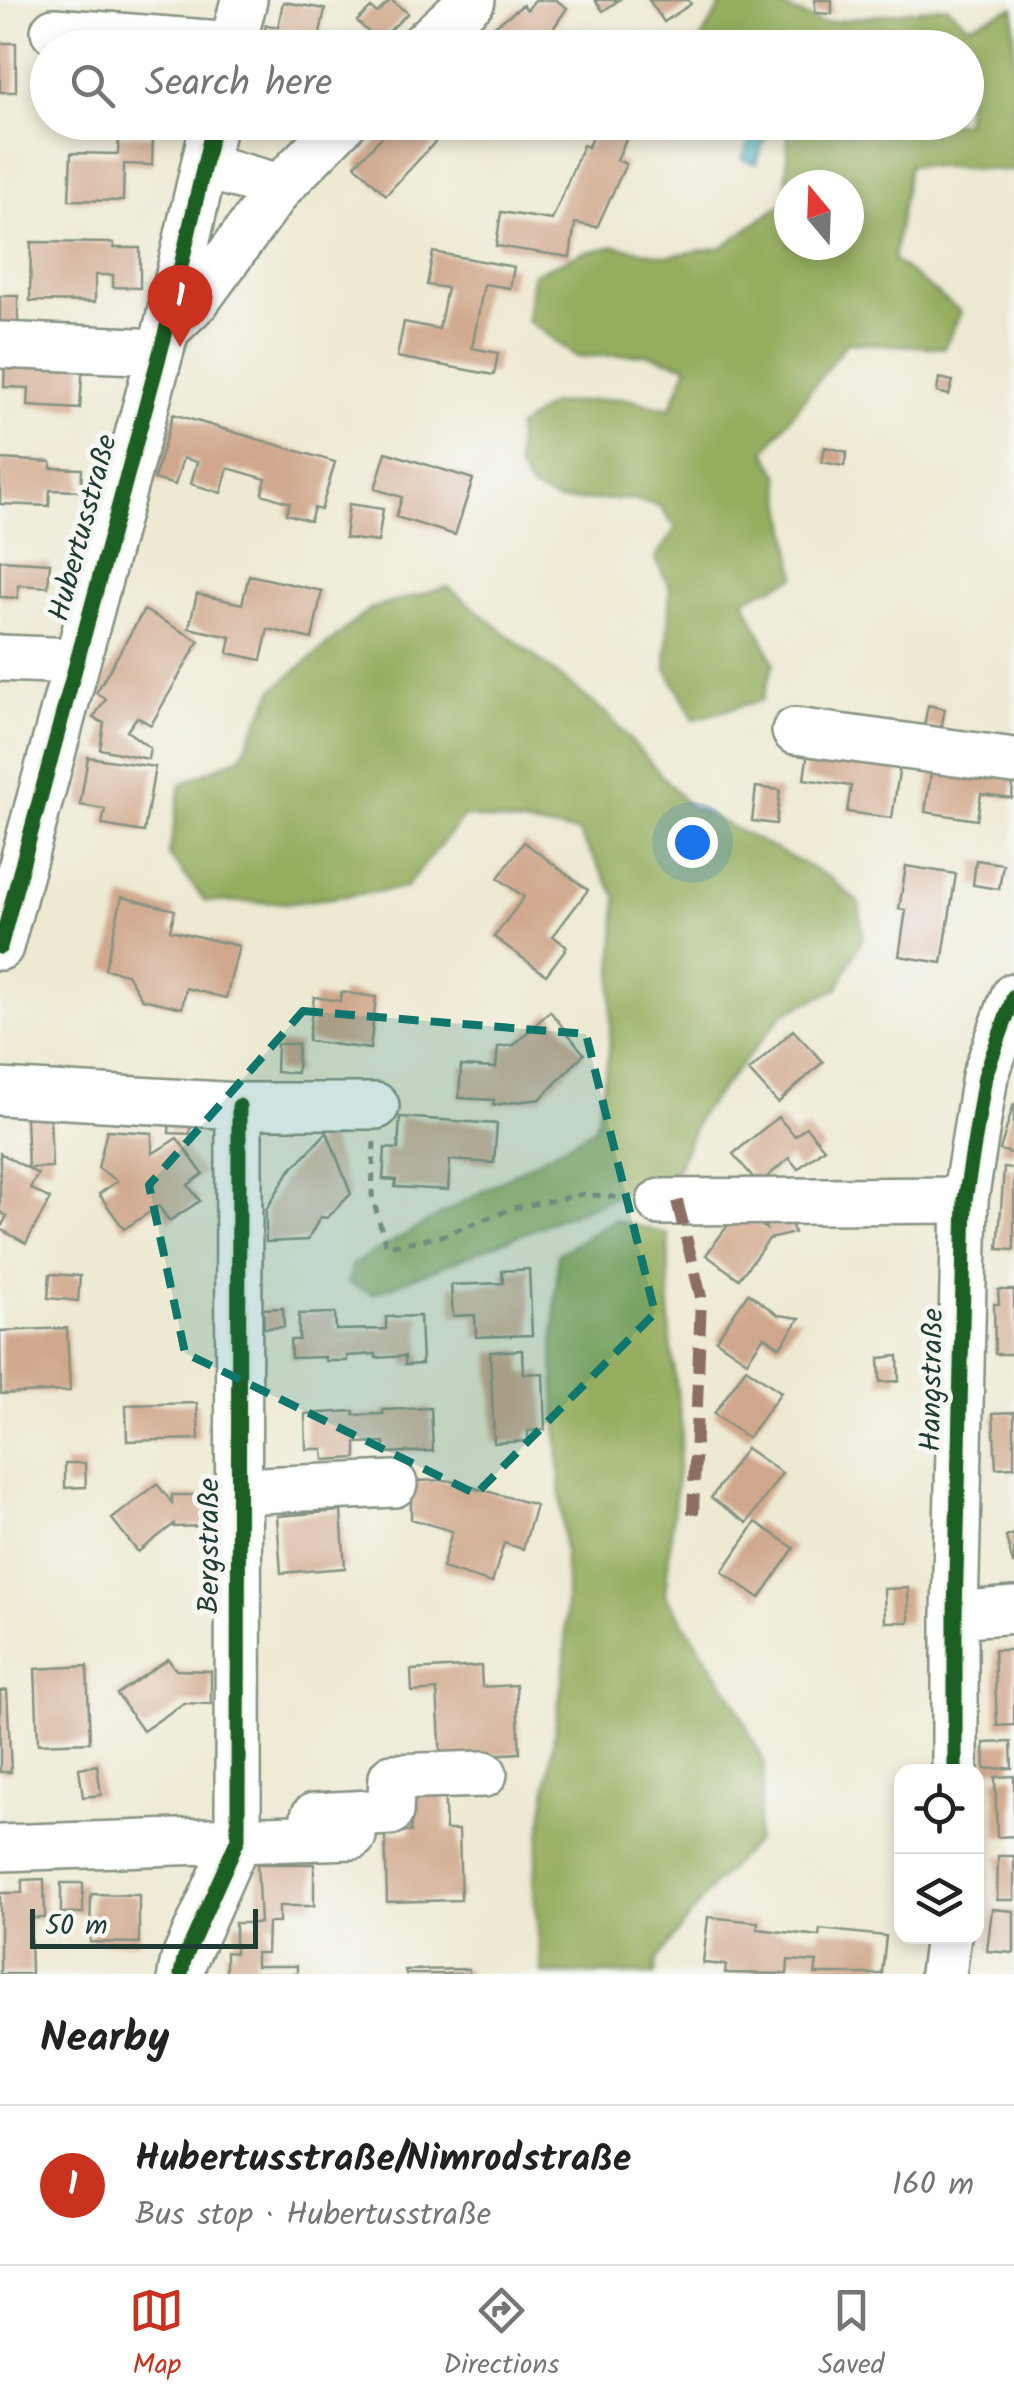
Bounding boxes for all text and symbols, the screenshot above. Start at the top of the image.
search box [30,30,984,140]
text: Search here [145,55,332,115]
icon: search [65,58,120,113]
north arrow [774,170,864,260]
pin: 1 [148,264,212,347]
street label: Hubertusstraße [36,429,132,627]
your location [667,817,718,868]
street label: Hangstraße [908,1308,958,1452]
street label: Bergstraße [186,1478,234,1614]
map controls [894,1764,984,1944]
button: locate [894,1764,984,1854]
button: layers [894,1854,984,1944]
scale bar [30,1904,258,1948]
text: 50 m [45,1904,108,1949]
text: Nearby [40,2006,169,2073]
text: Hubertusstraße/Nimrodstraße [135,2130,631,2190]
text: 1 [68,2160,77,2211]
text: 160 m [892,2160,974,2211]
text: Bus stop · Hubertusstraße [135,2190,491,2241]
tab: Map [129,2283,184,2388]
tab: Directions [443,2283,559,2388]
tab: Saved [818,2283,885,2388]

